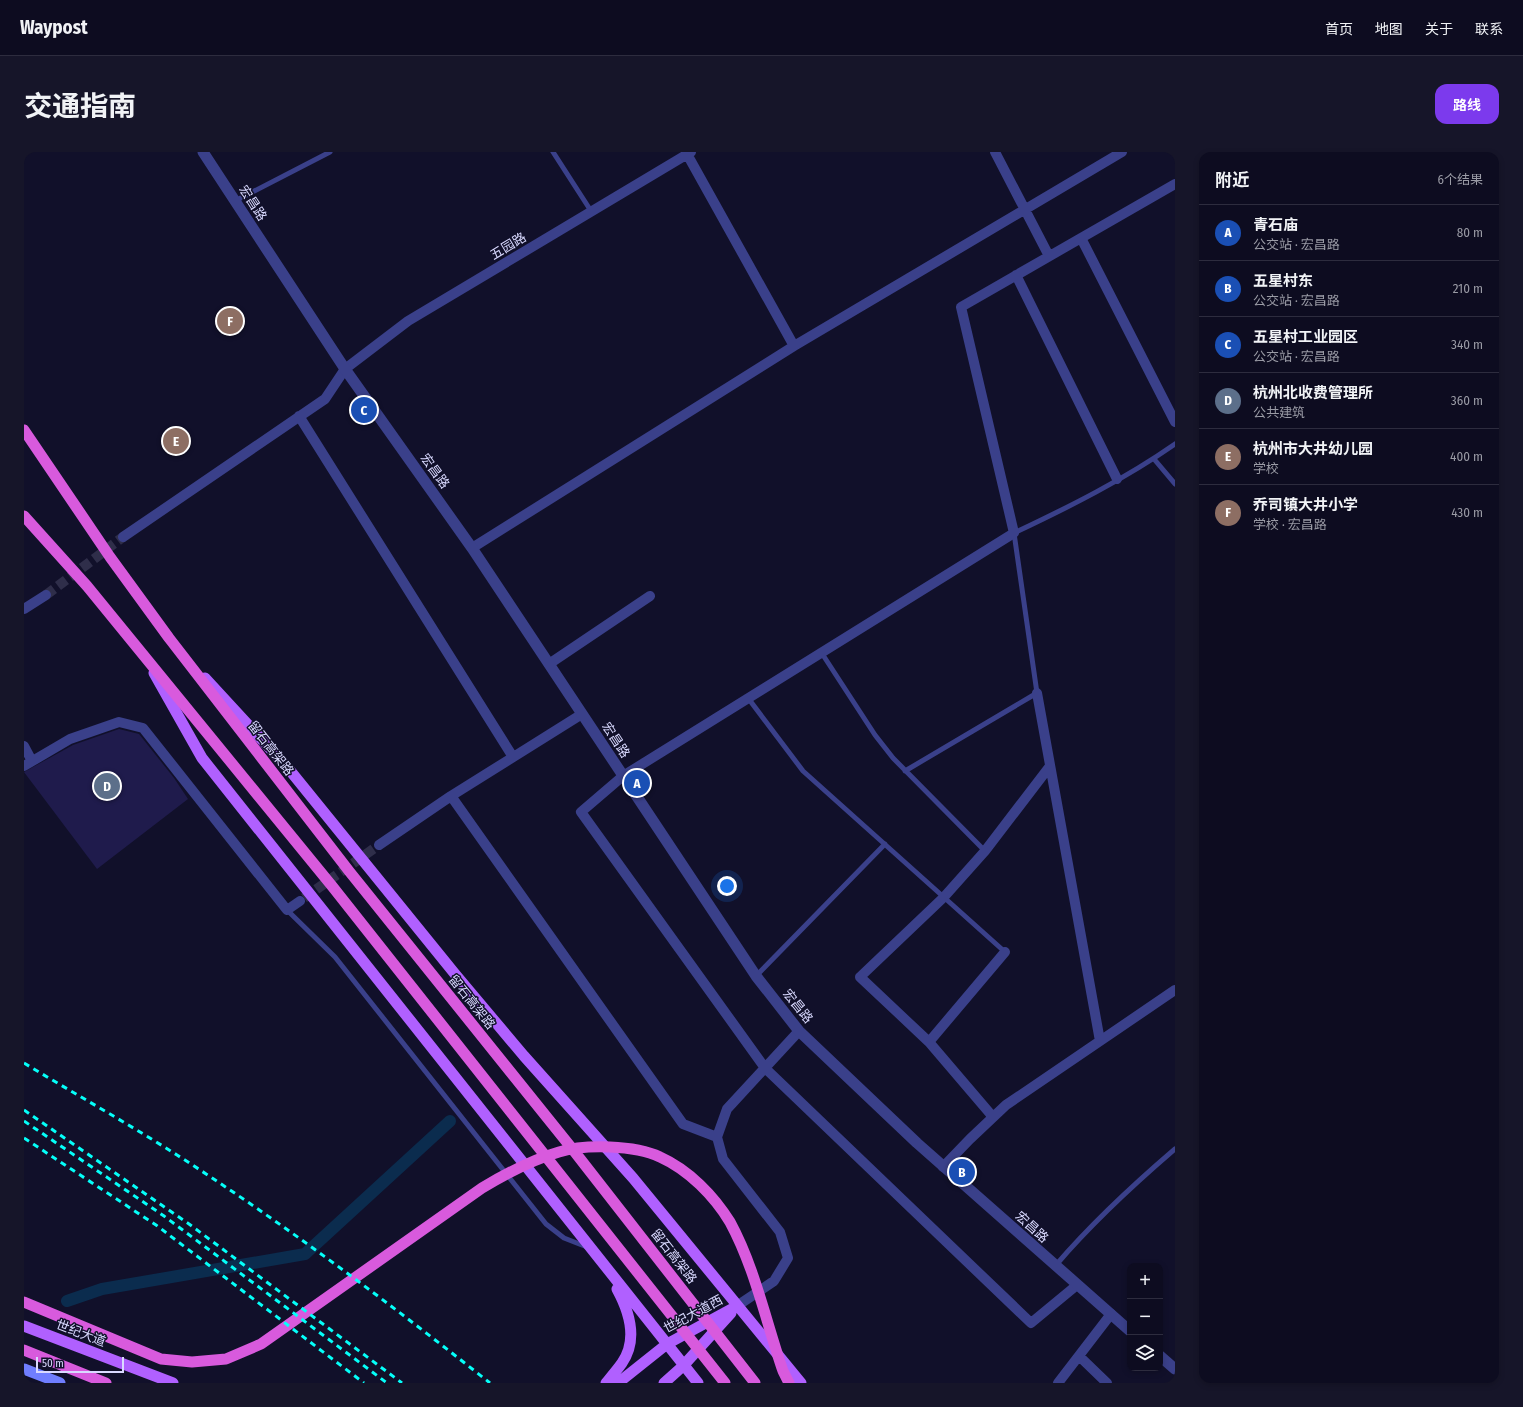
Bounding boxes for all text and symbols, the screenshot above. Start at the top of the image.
text: Waypost [20,16,88,39]
text: 首页 [1325,21,1353,38]
text: 地图 [1375,21,1403,38]
text: 关于 [1425,21,1453,38]
text: 联系 [1475,21,1503,38]
button: 路线 [1435,84,1499,124]
text: 交通指南 [24,90,136,123]
text: 附近 [1215,170,1249,191]
text: 6个结果 [1438,172,1483,187]
street label: 宏昌路 [236,183,270,223]
text: 青石庙 [1253,216,1298,234]
text: A [1224,225,1232,240]
text: 80 m [1457,225,1483,240]
street label: 五园路 [487,230,529,262]
text: 公交站 · 宏昌路 [1253,237,1340,252]
text: 五星村东 [1253,272,1313,290]
text: B [1224,281,1232,296]
text: 210 m [1453,281,1483,296]
text: 公交站 · 宏昌路 [1253,293,1340,308]
pin: F [217,306,243,336]
text: 五星村工业园区 [1253,328,1358,346]
text: C [1225,337,1231,352]
text: 340 m [1451,337,1483,352]
text: 公交站 · 宏昌路 [1253,349,1340,364]
text: 杭州北收费管理所 [1253,384,1373,402]
text: D [1224,393,1232,408]
text: 360 m [1451,393,1483,408]
pin: C [351,395,377,425]
text: 公共建筑 [1253,405,1305,420]
pin: E [163,426,189,456]
text: 杭州市大井幼儿园 [1253,440,1373,458]
text: E [1225,449,1231,464]
text: 400 m [1450,449,1483,464]
street label: 宏昌路 [417,451,453,491]
text: 学校 [1253,461,1279,476]
text: 乔司镇大井小学 [1253,496,1358,514]
text: F [1225,505,1231,520]
text: 430 m [1451,505,1483,520]
text: 学校 · 宏昌路 [1253,517,1327,532]
street label: 留石高架路 [245,718,297,778]
street label: 宏昌路 [599,720,633,760]
pin: A [624,768,650,798]
pin: D [94,771,120,801]
your location [717,876,737,896]
street label: 留石高架路 [446,972,498,1032]
street label: 宏昌路 [780,986,816,1026]
pin: B [949,1157,975,1187]
street label: 宏昌路 [1012,1208,1052,1246]
street label: 留石高架路 [648,1226,700,1286]
map controls [1127,1263,1163,1371]
button: + [1127,1263,1163,1299]
street label: 世纪大道西 [661,1292,725,1336]
button: − [1127,1299,1163,1335]
street label: 世纪大道 [54,1317,108,1349]
button: layers [1127,1335,1163,1371]
scale bar [36,1355,124,1374]
text: 50 m [42,1357,64,1370]

